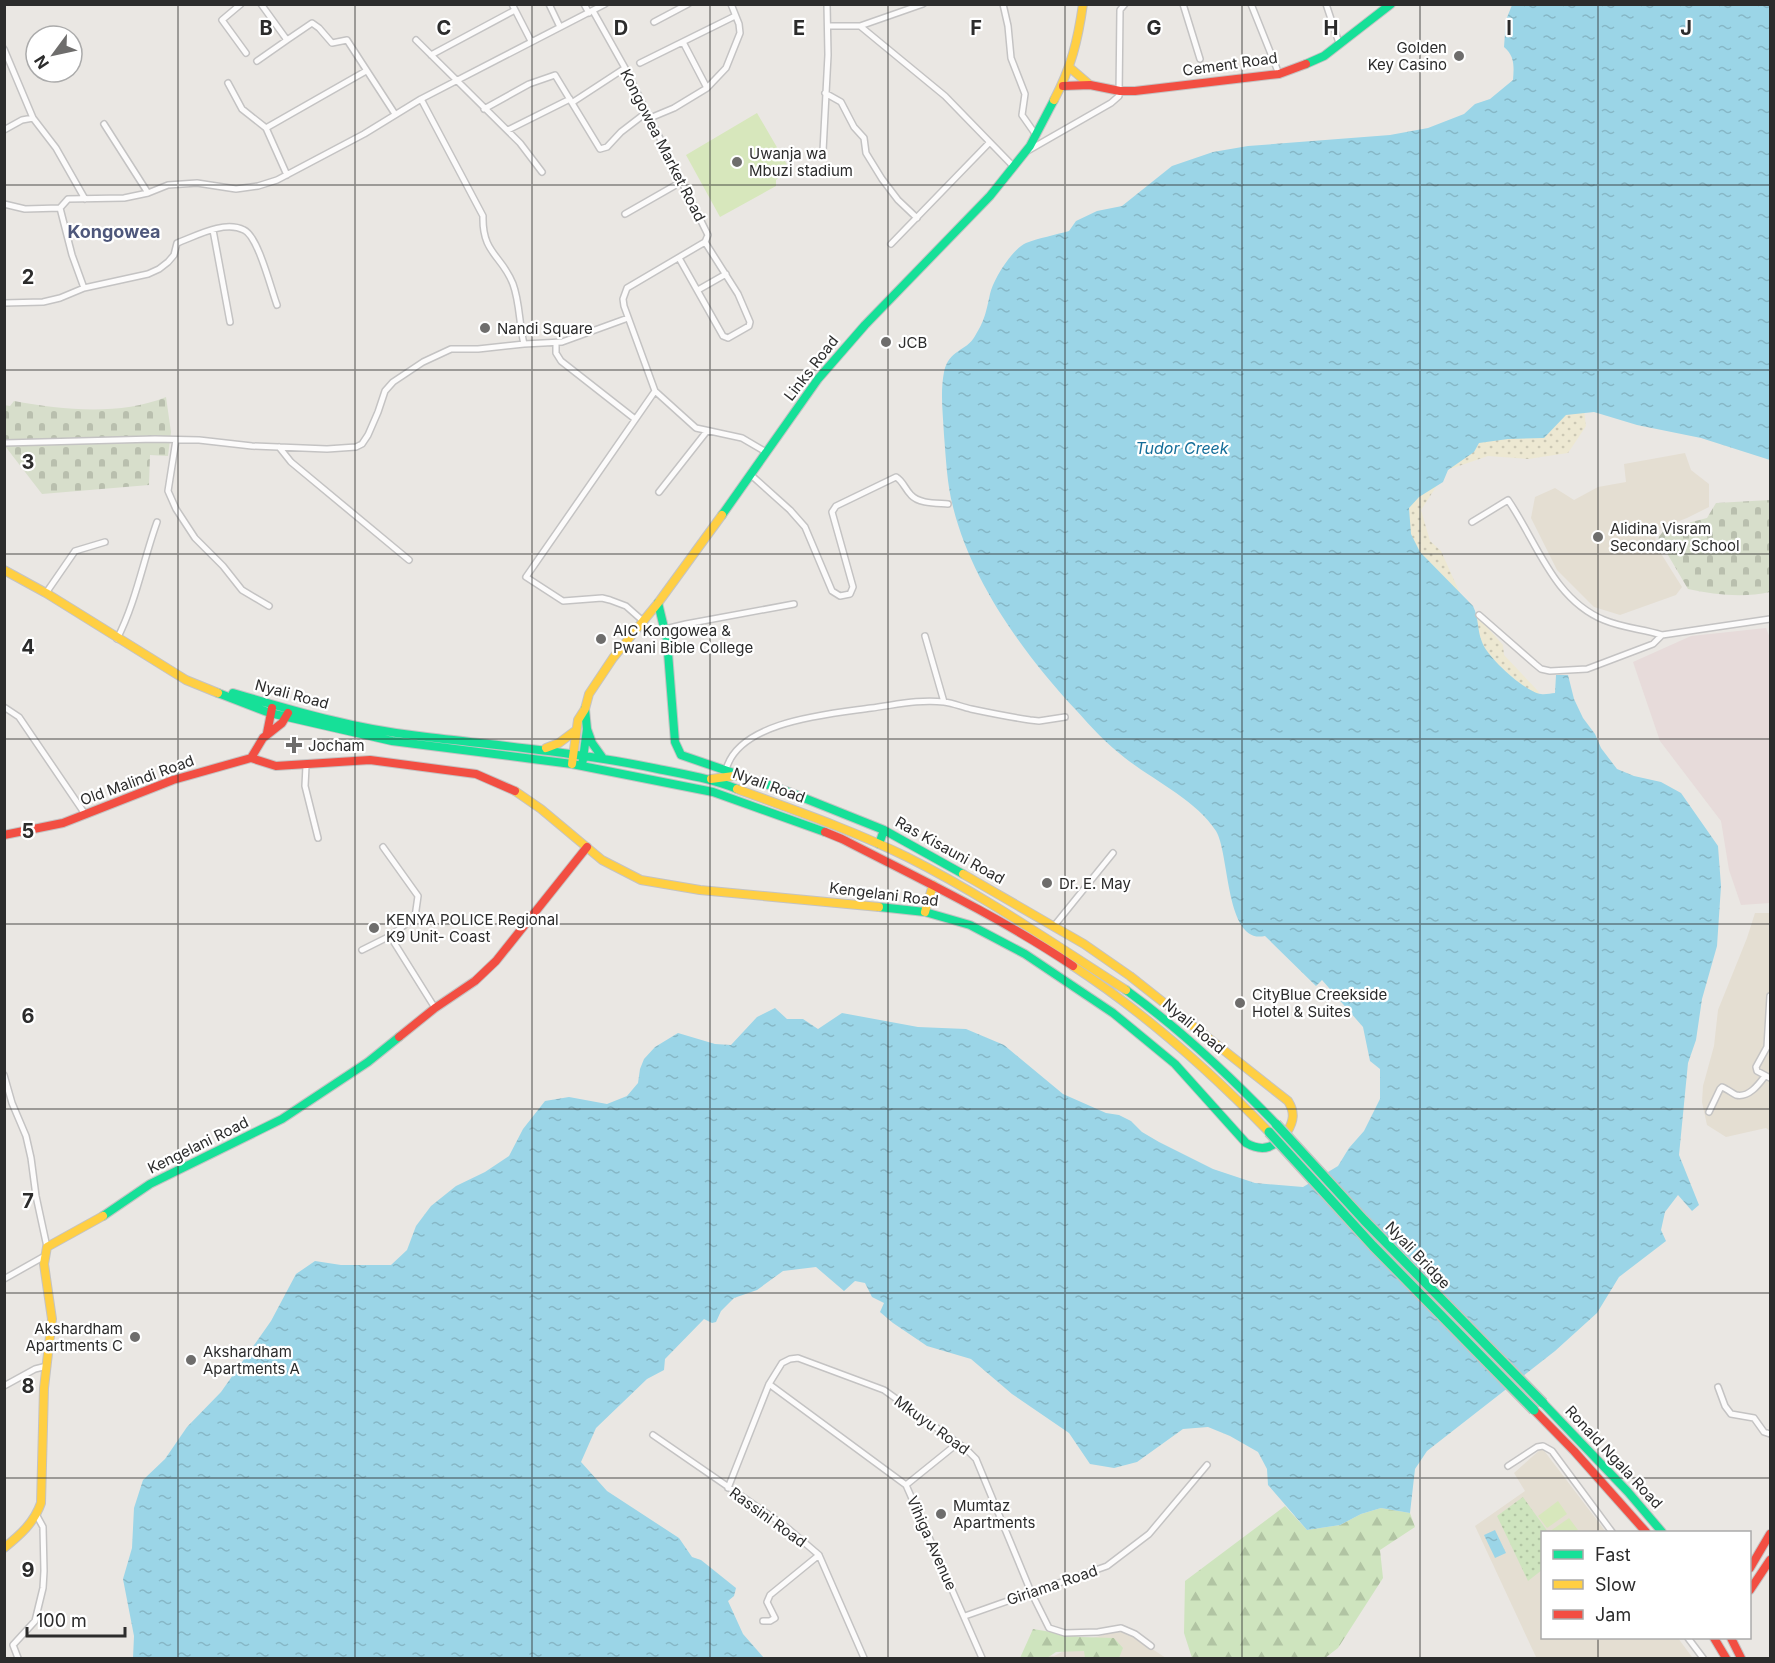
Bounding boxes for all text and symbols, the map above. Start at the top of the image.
text: B [259,16,273,40]
text: C [437,16,451,40]
text: D [614,16,628,40]
text: E [793,16,805,40]
text: F [970,16,982,40]
text: G [1146,16,1162,40]
text: H [1324,16,1338,40]
text: I [1506,16,1512,40]
text: J [1680,16,1692,40]
north arrow [24,24,84,84]
place label: Golden Key Casino [1368,38,1447,74]
street label: Cement Road [1181,48,1279,80]
marker: Golden Key Casino [1452,49,1466,63]
text: N [30,52,53,73]
street label: Kongowea Market Road [616,66,710,224]
place label: Uwanja wa Mbuzi stadium [749,144,853,180]
marker: Uwanja wa Mbuzi stadium [730,155,744,169]
district label: Kongowea [67,221,161,242]
text: 2 [22,265,34,289]
place label: Nandi Square [497,319,593,338]
marker: Nandi Square [478,321,492,335]
street label: Links Road [780,332,842,404]
place label: JCB [898,333,927,352]
marker: JCB [879,335,893,349]
water label: Tudor Creek [1135,438,1229,458]
text: 3 [22,450,34,474]
place label: Alidina Visram Secondary School [1610,519,1740,555]
marker: Alidina Visram Secondary School [1591,530,1605,544]
place label: AIC Kongowea & Pwani Bible College [613,621,753,657]
marker: AIC Kongowea & Pwani Bible College [594,632,608,646]
text: 4 [21,635,35,659]
street label: Nyali Road [253,675,331,713]
marker: Jocham [285,736,303,754]
place label: Jocham [308,736,365,755]
street label: Old Malindi Road [77,751,197,809]
street label: Nyali Road [730,763,808,807]
street label: Ras Kisauni Road [892,812,1008,888]
text: 5 [22,819,34,843]
place label: Dr. E. May [1059,874,1131,893]
marker: Dr. E. May [1040,876,1054,890]
street label: Kengelani Road [828,878,940,910]
place label: KENYA POLICE Regional K9 Unit- Coast [386,910,559,946]
marker: KENYA POLICE Regional K9 Unit- Coast [367,921,381,935]
place label: CityBlue Creekside Hotel & Suites [1252,985,1387,1021]
street label: Nyali Road [1159,994,1229,1058]
marker: CityBlue Creekside Hotel & Suites [1233,996,1247,1010]
text: 6 [22,1004,35,1028]
street label: Kengelani Road [144,1112,252,1178]
text: 7 [22,1189,34,1213]
street label: Nyali Bridge [1381,1217,1455,1293]
place label: Akshardham Apartments C [26,1319,123,1355]
marker: Akshardham Apartments C [128,1330,142,1344]
place label: Akshardham Apartments A [203,1342,300,1378]
marker: Akshardham Apartments A [184,1353,198,1367]
text: 8 [21,1374,35,1398]
street label: Mkuyu Road [891,1391,973,1459]
street label: Ronald Ngala Road [1561,1401,1667,1513]
street label: Rassini Road [726,1483,810,1551]
street label: Vihiga Avenue [903,1493,961,1593]
place label: Mumtaz Apartments [953,1496,1035,1532]
marker: Mumtaz Apartments [934,1507,948,1521]
legend [1541,1531,1751,1639]
text: Fast [1595,1544,1631,1565]
text: 9 [22,1558,35,1582]
street label: Giriama Road [1004,1561,1100,1609]
text: Slow [1595,1574,1636,1595]
scale bar [27,1600,124,1638]
text: Jam [1595,1604,1631,1625]
text: 100 m [36,1610,87,1631]

